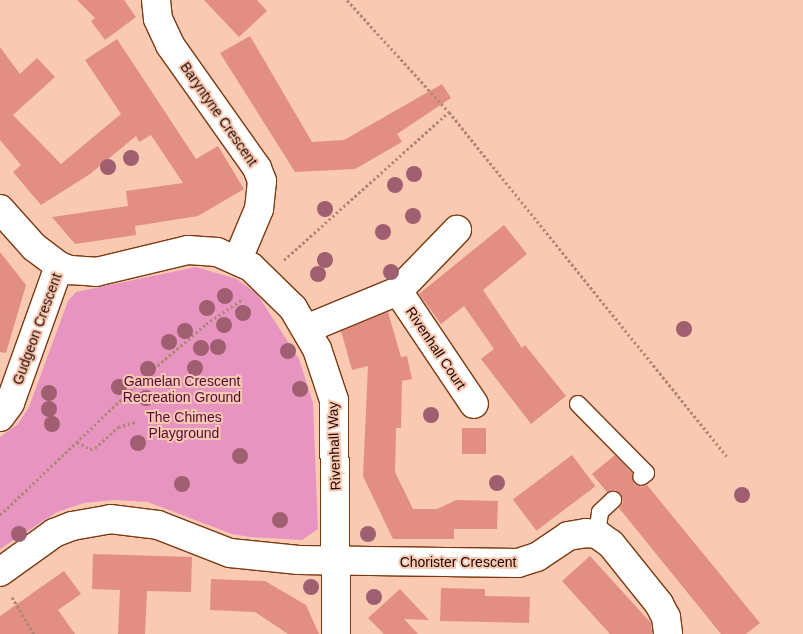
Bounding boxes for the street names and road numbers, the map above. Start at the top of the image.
street label: Baryntyne Crescent [177,59,261,169]
street label: Gudgeon Crescent [9,271,65,387]
street label: Rivenhall Court [402,304,470,392]
street label: Rivenhall Way [324,401,344,491]
street label: Chorister Crescent [400,554,516,570]

